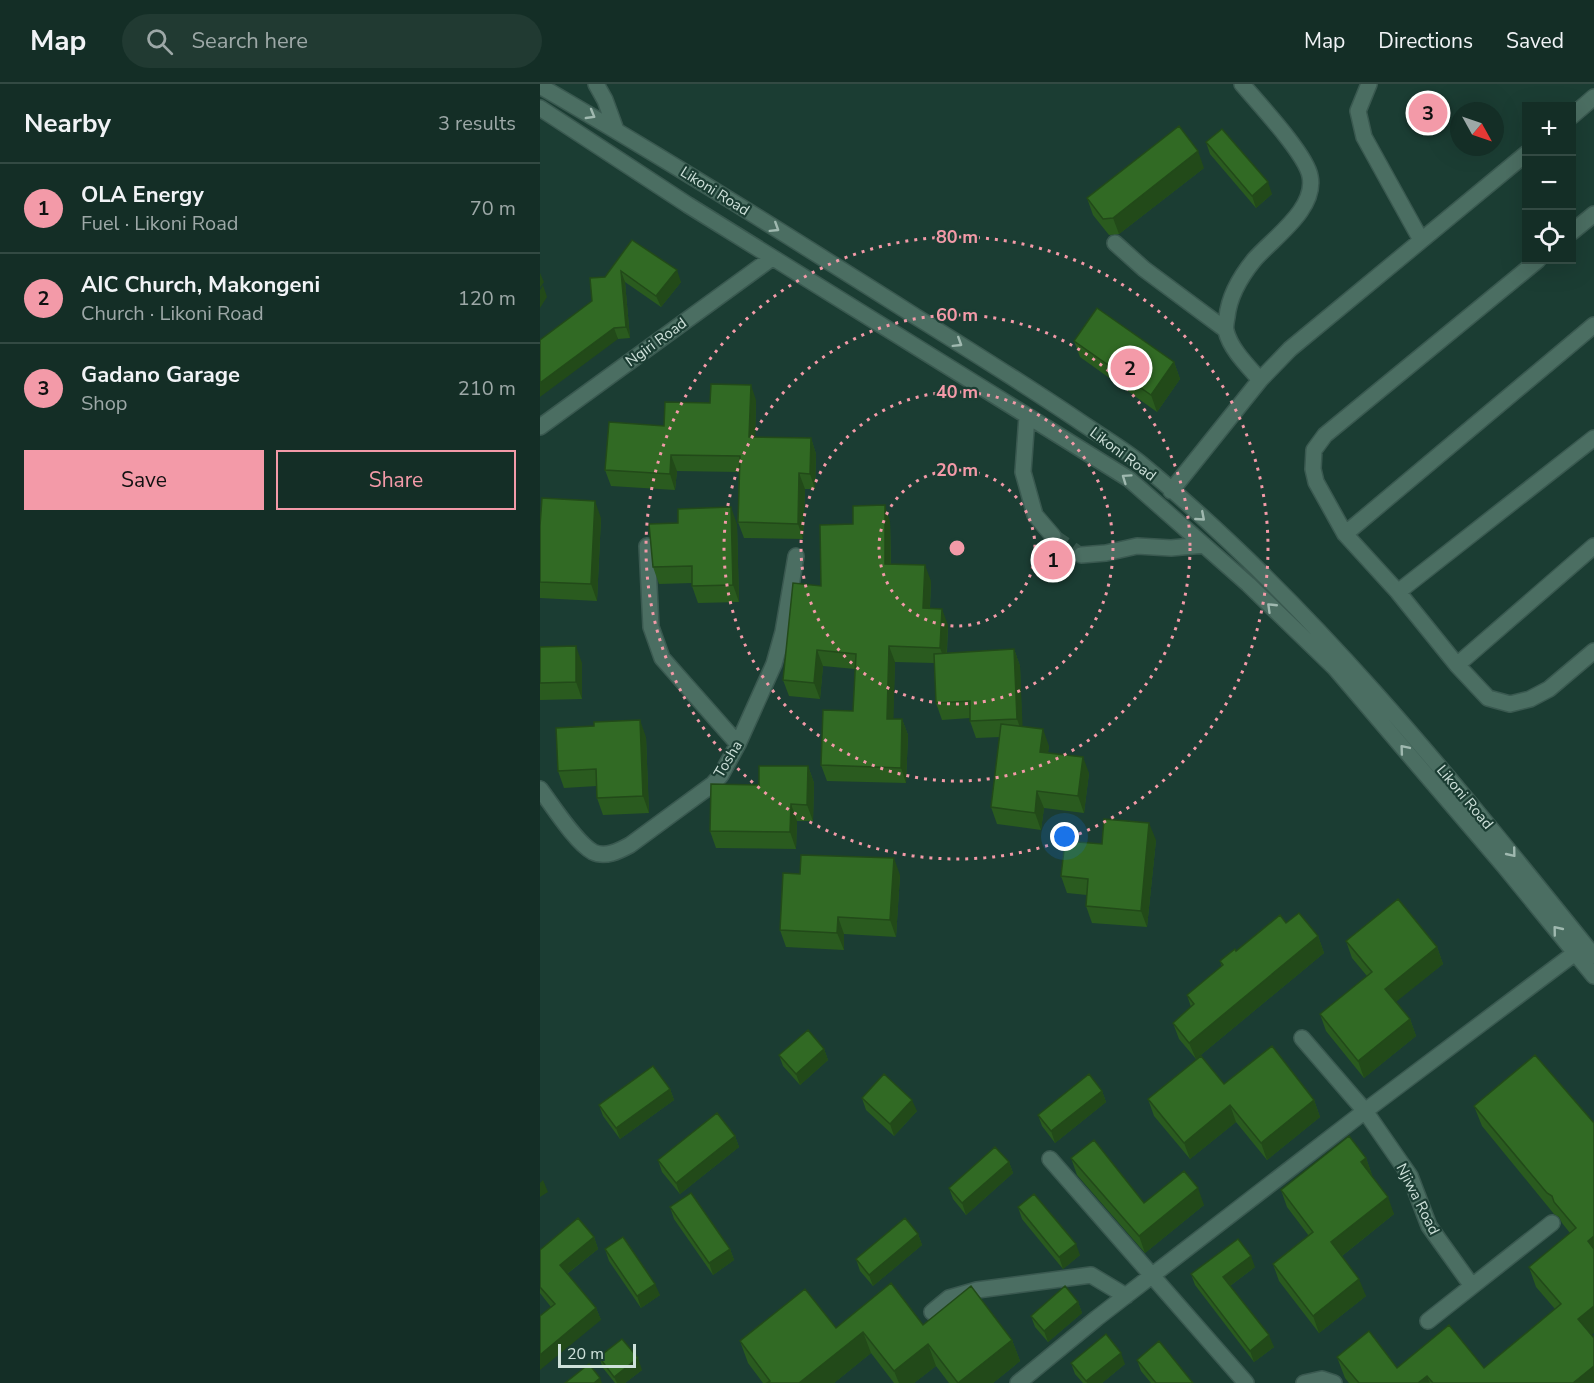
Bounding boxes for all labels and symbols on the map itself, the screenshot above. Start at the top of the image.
pin: 3 [1408,90,1448,135]
north arrow [1450,102,1504,156]
one-way arrow [584,108,595,119]
street label: Likoni Road [677,162,753,220]
one-way arrow [768,221,779,232]
text: 80 m [936,225,978,249]
text: 60 m [936,303,978,327]
street label: Ngiri Road [621,313,691,371]
one-way arrow [951,335,962,346]
pin: 2 [1110,346,1150,390]
text: 40 m [936,380,978,404]
street label: Likoni Road [1086,423,1160,485]
text: 20 m [936,458,978,482]
one-way arrow [1121,474,1132,485]
one-way arrow [1194,510,1205,521]
centre of rings [947,538,967,558]
pin: 1 [1034,538,1072,582]
one-way arrow [1268,603,1278,614]
street label: Tosha [709,737,747,781]
one-way arrow [1401,745,1412,756]
street label: Likoni Road [1432,761,1498,833]
your location [1050,822,1079,851]
one-way arrow [1504,847,1515,858]
one-way arrow [1553,926,1564,937]
street label: Njiwa Road [1392,1160,1444,1238]
scale bar [558,1341,636,1368]

